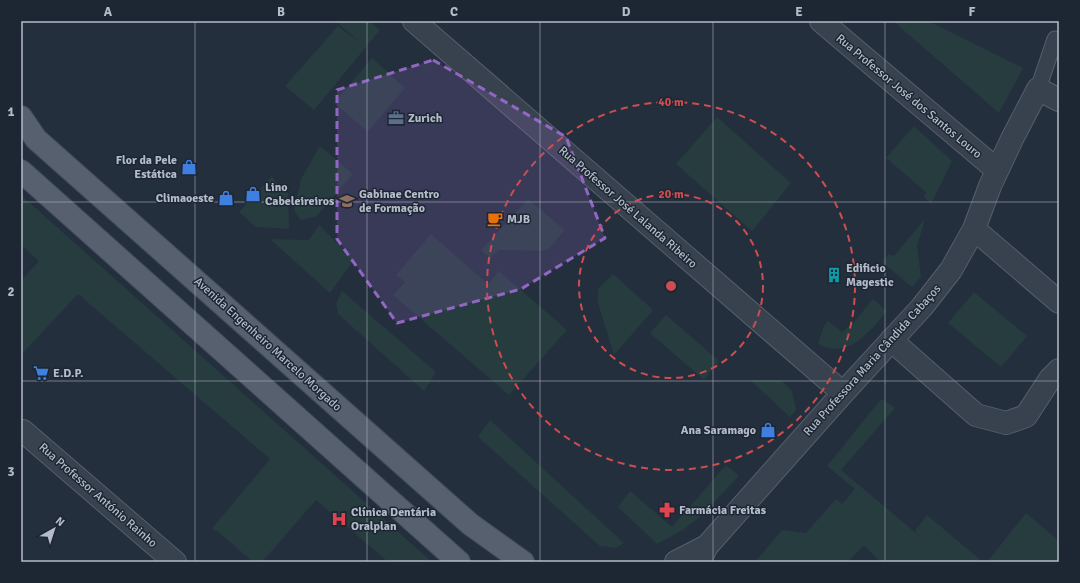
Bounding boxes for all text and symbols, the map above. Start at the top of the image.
text: A [104,4,113,20]
text: B [277,4,285,20]
text: C [450,4,458,20]
text: D [622,4,631,20]
text: E [795,4,803,20]
text: F [969,4,976,20]
street label: Rua Professor José dos Santos Louro [833,31,985,162]
text: 40 m [658,95,684,110]
text: 1 [7,104,15,120]
office icon: Zurich [387,109,405,127]
place label: Zurich [408,111,443,126]
street label: Rua Professor José Lalanda Ribeiro [555,143,700,272]
place label: Flor da Pele Estática [116,153,177,182]
shop icon: Flor da Pele Estática [180,158,198,176]
place label: Lino Cabeleireiros [265,180,335,209]
shop icon: Lino Cabeleireiros [244,185,262,203]
place label: Gabinae Centro de Formação [359,187,439,216]
text: 20 m [658,187,684,202]
shop icon: Climaoeste [217,189,235,207]
place label: Climaoeste [156,191,214,206]
school or university icon: Gabinae Centro de Formação [338,192,356,210]
cafe icon: MJB [486,210,504,228]
place label: MJB [507,212,530,227]
place label: Edificio Magestic [846,261,894,290]
building icon: Edificio Magestic [825,266,843,284]
street label: Avenida Engenheiro Marcelo Morgado [191,274,345,415]
centre of rings [664,279,678,293]
street label: Rua Professora Maria Cândida Cabaços [800,282,944,439]
text: 2 [7,284,15,300]
supermarket icon: E.D.P. [32,364,50,382]
place label: E.D.P. [53,366,83,381]
shop icon: Ana Saramago [759,421,777,439]
place label: Ana Saramago [681,423,756,438]
street label: Rua Professor António Rainho [36,440,160,551]
text: 3 [7,464,15,480]
pharmacy icon: Farmácia Freitas [658,501,676,519]
place label: Farmácia Freitas [679,503,767,518]
place label: Clínica Dentária Oralplan [351,505,436,534]
north arrow [34,509,74,549]
hospital icon: Clínica Dentária Oralplan [330,510,348,528]
text: N [53,514,67,529]

